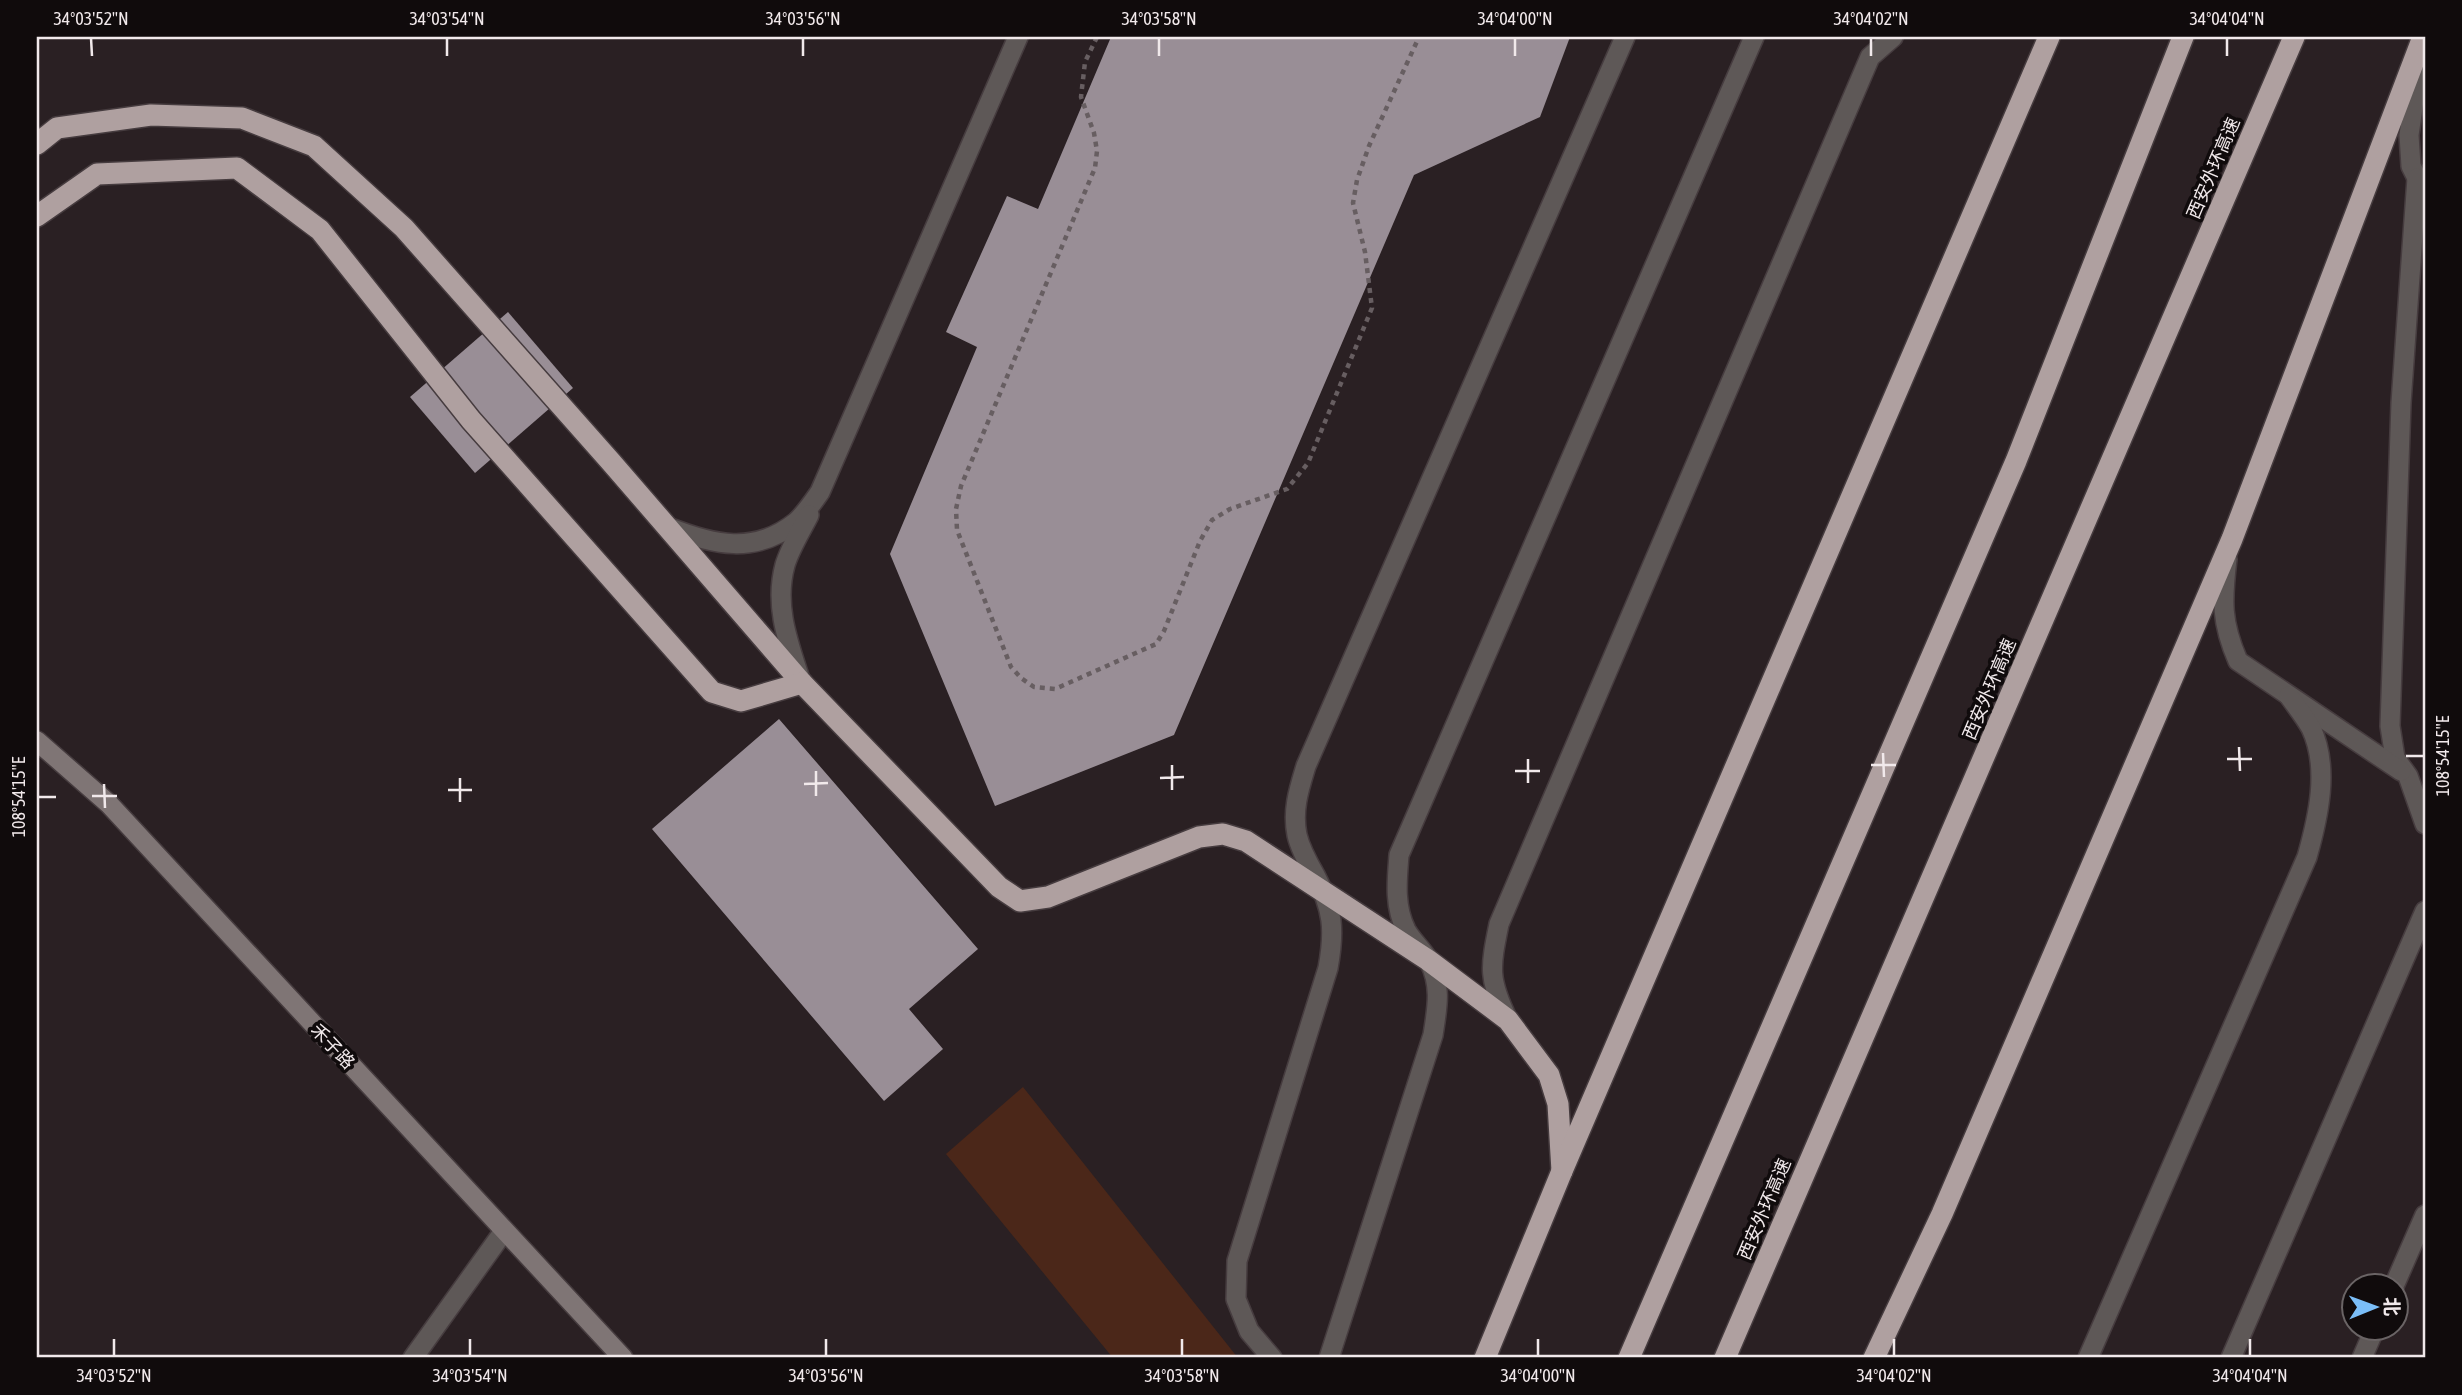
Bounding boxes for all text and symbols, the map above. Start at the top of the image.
text: 34°03'52"N [53,8,129,29]
text: 34°03'54"N [409,8,485,29]
text: 34°03'56"N [765,8,841,29]
text: 34°03'58"N [1121,8,1197,29]
text: 34°04'00"N [1477,8,1553,29]
text: 34°04'02"N [1833,8,1909,29]
text: 34°04'04"N [2189,8,2265,29]
street label: 西安外环高速 [2182,114,2244,222]
street label: 西安外环高速 [1958,635,2020,743]
text: 108°54'15"E [2432,715,2453,796]
text: 108°54'15"E [8,756,29,837]
street label: 禾子路 [307,1019,359,1073]
street label: 西安外环高速 [1733,1155,1795,1263]
north arrow [2340,1272,2410,1342]
text: 北 [2381,1297,2403,1316]
text: 34°03'52"N [76,1365,152,1386]
text: 34°03'54"N [432,1365,508,1386]
text: 34°03'56"N [788,1365,864,1386]
text: 34°03'58"N [1144,1365,1220,1386]
text: 34°04'00"N [1500,1365,1576,1386]
text: 34°04'02"N [1856,1365,1932,1386]
text: 34°04'04"N [2212,1365,2288,1386]

